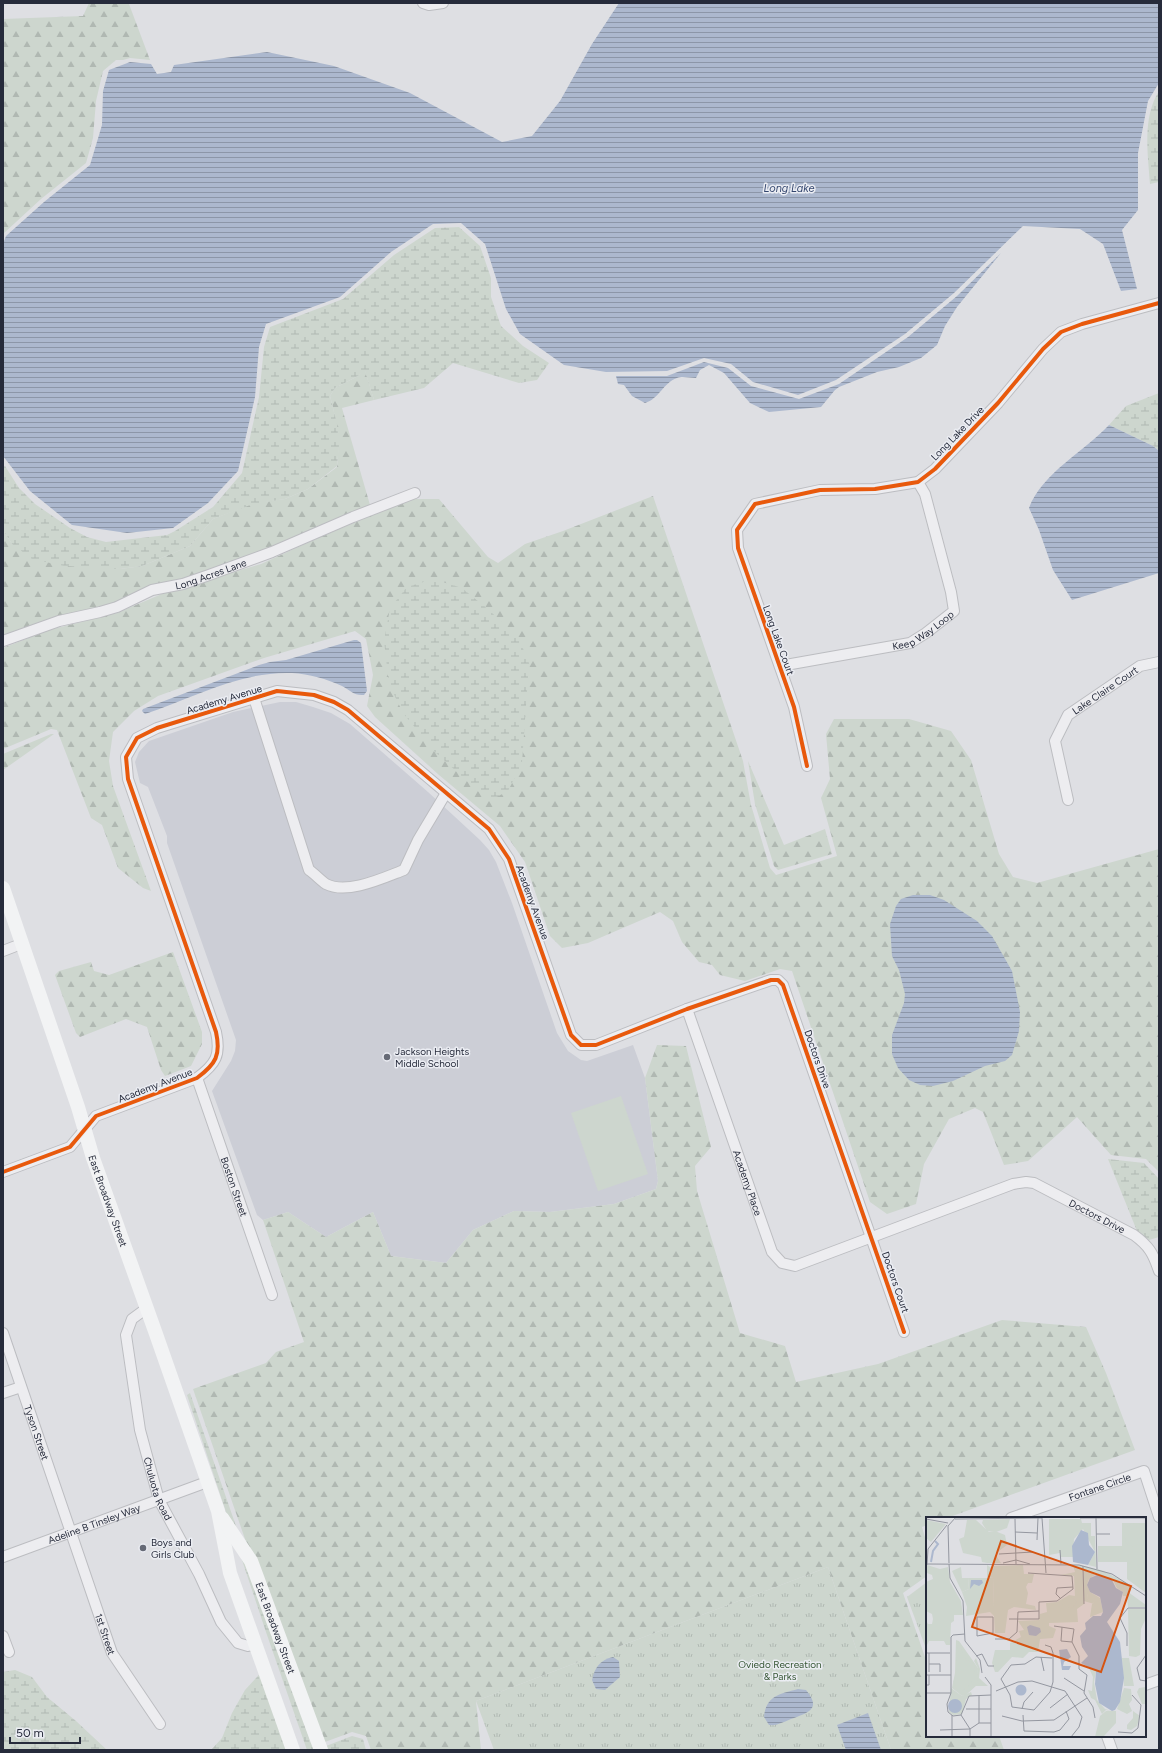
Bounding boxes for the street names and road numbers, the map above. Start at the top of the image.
street label: Long Lake Drive [928,403,987,463]
street label: Long Acres Lane [174,556,249,592]
street label: Long Lake Court [760,603,797,677]
street label: Keep Way Loop [891,608,956,653]
street label: Lake Claire Court [1070,663,1141,717]
street label: Academy Avenue [185,682,264,717]
street label: Academy Avenue [513,863,552,942]
street label: Doctors Drive [801,1028,834,1091]
street label: Academy Avenue [116,1065,195,1106]
street label: Academy Place [730,1148,765,1218]
street label: East Broadway Street [85,1153,130,1249]
street label: Boston Street [218,1155,250,1219]
street label: Doctors Drive [1067,1196,1128,1236]
street label: Doctors Court [879,1250,912,1315]
street label: Tyson Street [21,1403,52,1462]
street label: Chuluota Road [141,1456,175,1523]
street label: Fontane Circle [1067,1470,1133,1504]
street label: Adeline B Tinsley Way [46,1501,143,1547]
street label: East Broadway Street [252,1580,298,1676]
street label: 1st Street [92,1612,118,1657]

